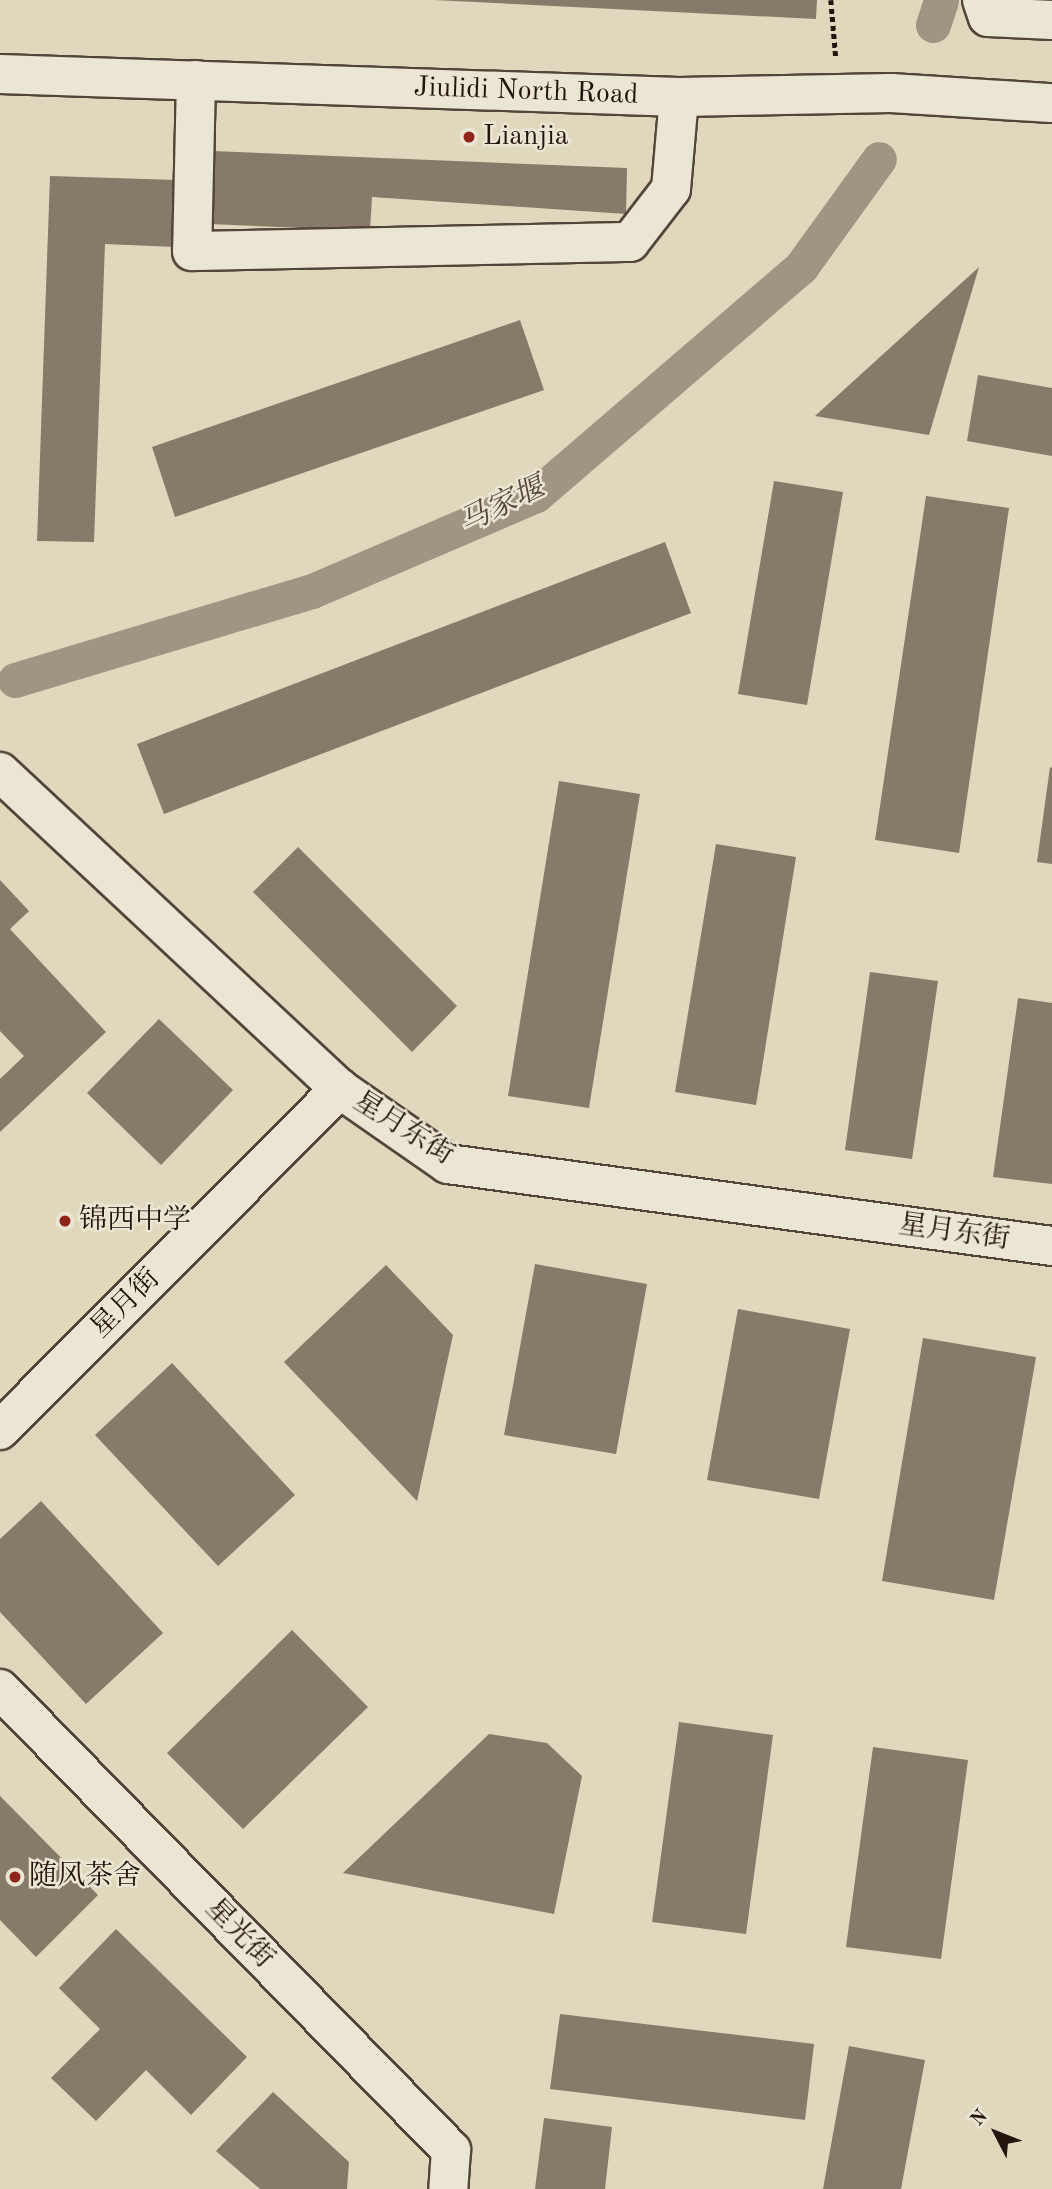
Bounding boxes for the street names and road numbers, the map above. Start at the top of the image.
street label: Jiulidi North Road [413,71,639,113]
street label: 星月东街 [347,1085,459,1173]
street label: 星月东街 [896,1209,1012,1257]
street label: 星月街 [84,1262,168,1346]
street label: 星光街 [198,1892,280,1976]

